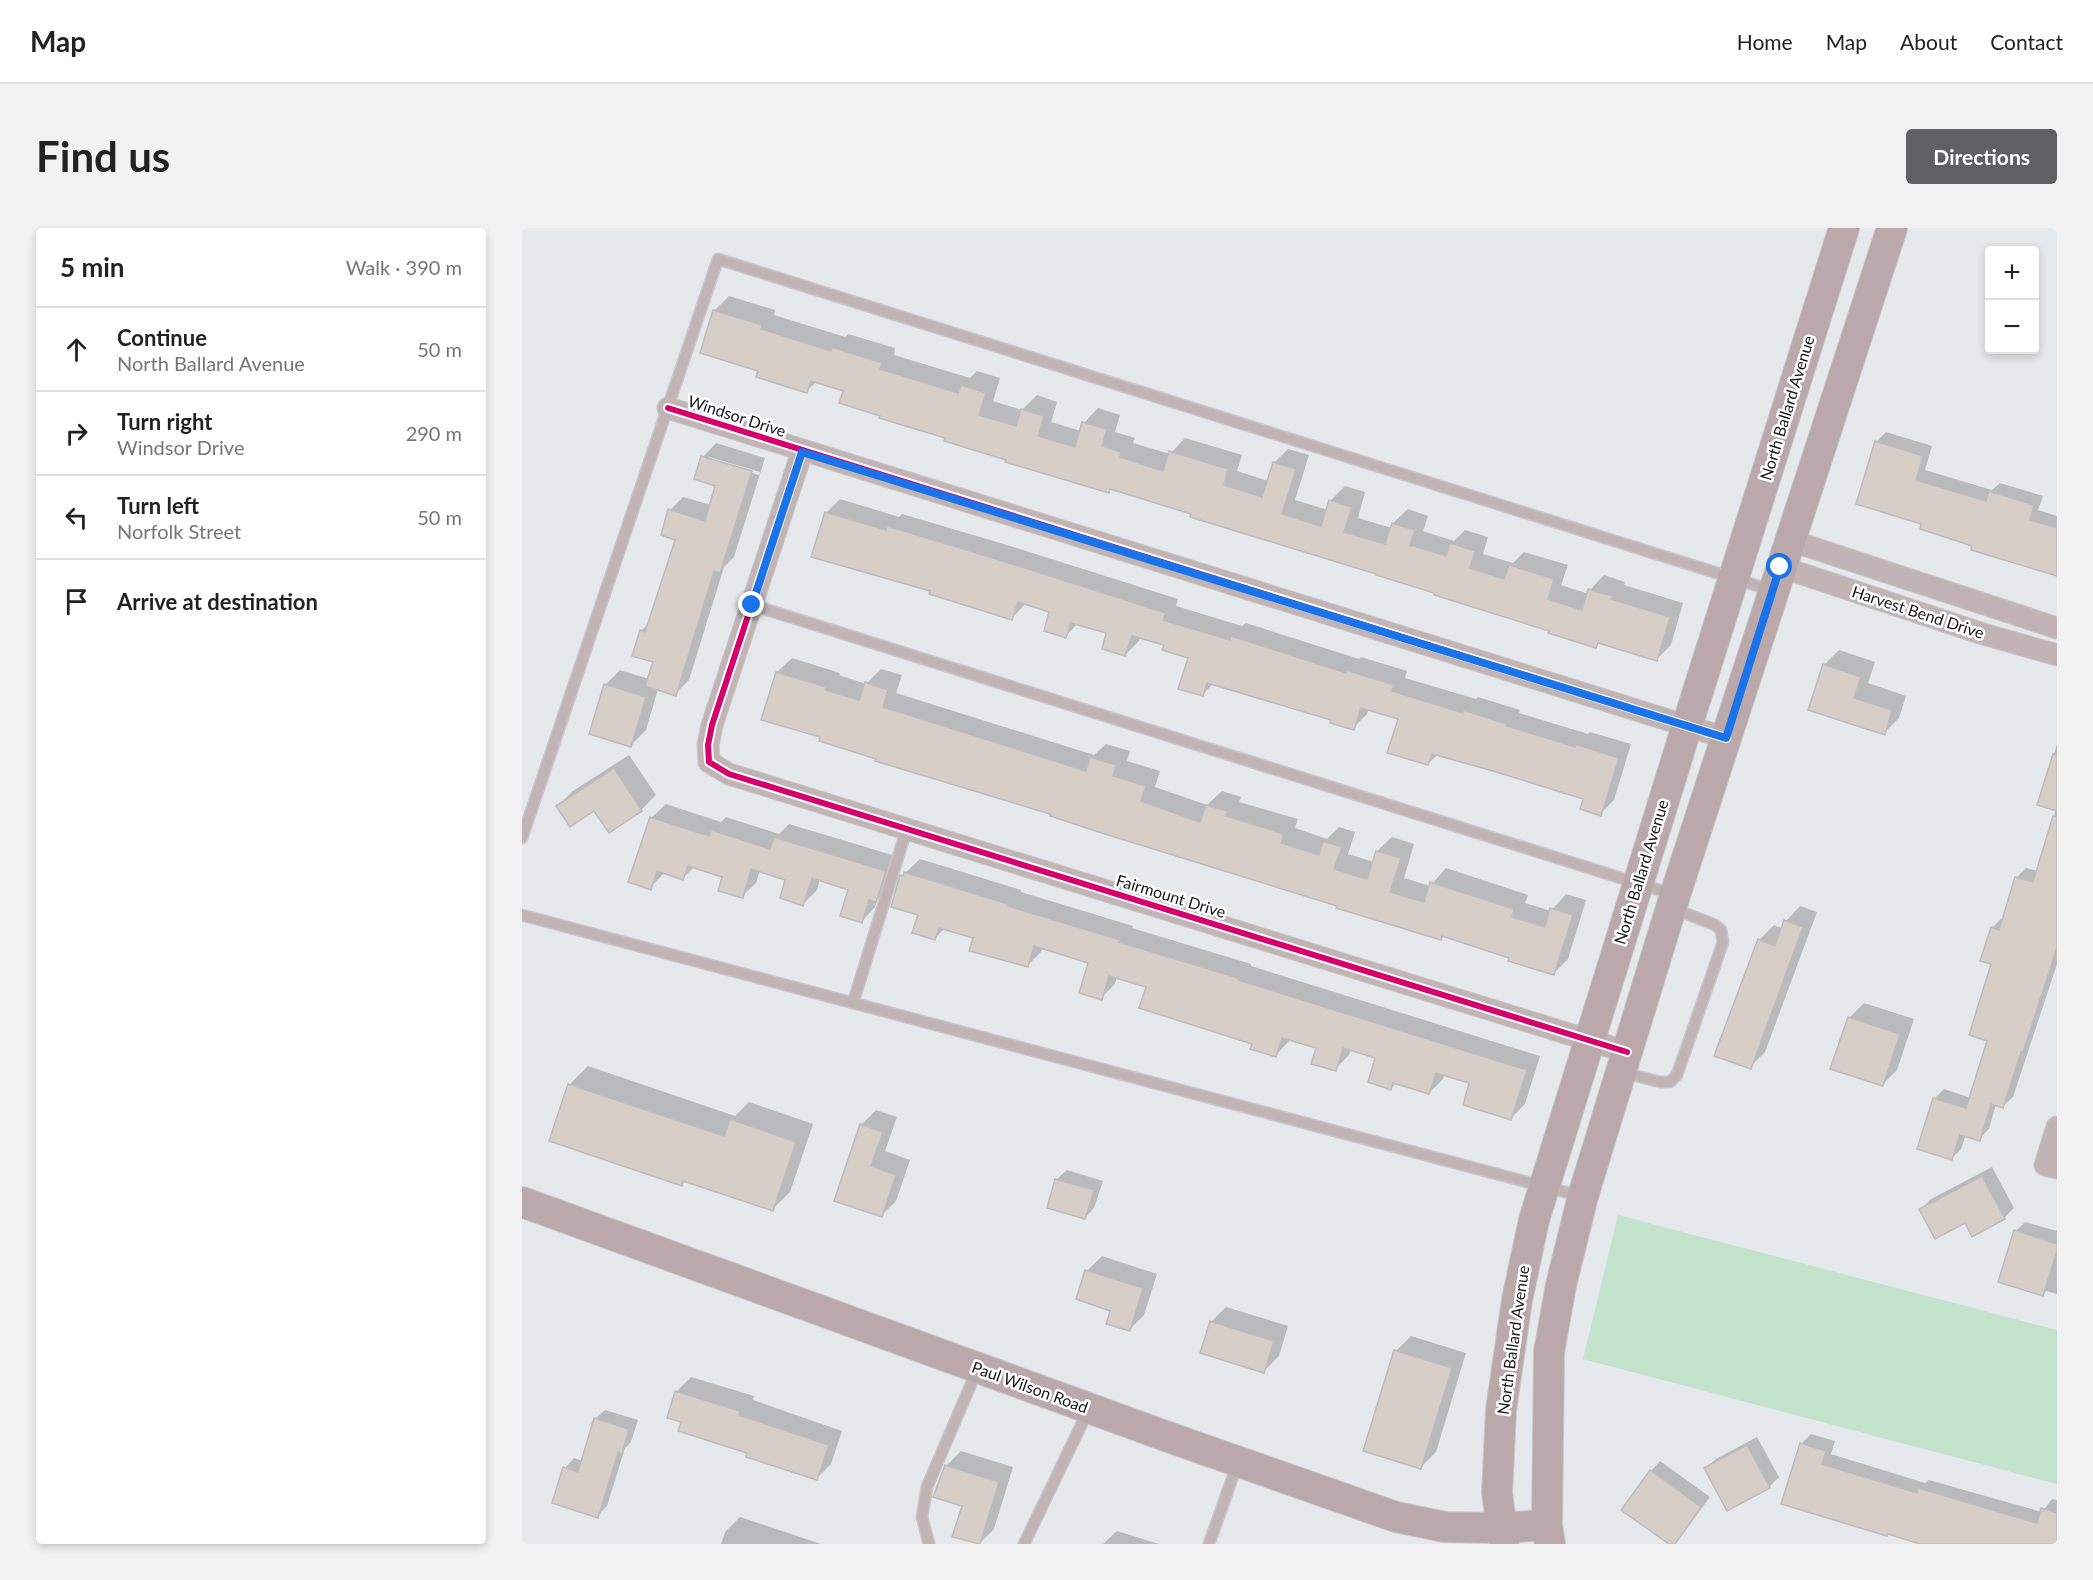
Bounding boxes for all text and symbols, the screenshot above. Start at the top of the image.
text: Map [30,24,86,58]
text: Home [1737,29,1793,54]
text: Map [1826,29,1867,54]
text: About [1900,29,1957,54]
text: Contact [1990,29,2063,54]
button: Directions [1906,129,2057,184]
text: Find us [36,131,170,181]
map controls [1985,246,2039,354]
button: + [1985,246,2039,300]
text: 5 min [60,251,124,283]
text: Walk · 390 m [346,255,462,279]
button: − [1985,300,2039,354]
text: Continue [117,324,207,351]
icon: ahead [60,333,93,366]
street label: North Ballard Avenue [1755,333,1818,482]
text: 50 m [417,337,462,361]
text: North Ballard Avenue [117,351,305,375]
street label: Windsor Drive [686,391,789,440]
text: Turn right [117,408,212,435]
icon: right [60,417,93,450]
text: 290 m [406,421,462,445]
text: Windsor Drive [117,435,244,459]
text: Turn left [117,492,199,519]
icon: left [60,501,93,534]
text: 50 m [417,505,462,529]
text: Norfolk Street [117,519,241,543]
route start [1766,553,1792,579]
street label: Harvest Bend Drive [1850,581,1987,642]
icon: arrive [60,585,93,618]
text: Arrive at destination [117,588,318,615]
route end [738,591,764,617]
street label: North Ballard Avenue [1609,797,1672,946]
street label: Fairmount Drive [1114,870,1228,921]
street label: North Ballard Avenue [1493,1264,1532,1416]
street label: Paul Wilson Road [969,1357,1091,1416]

